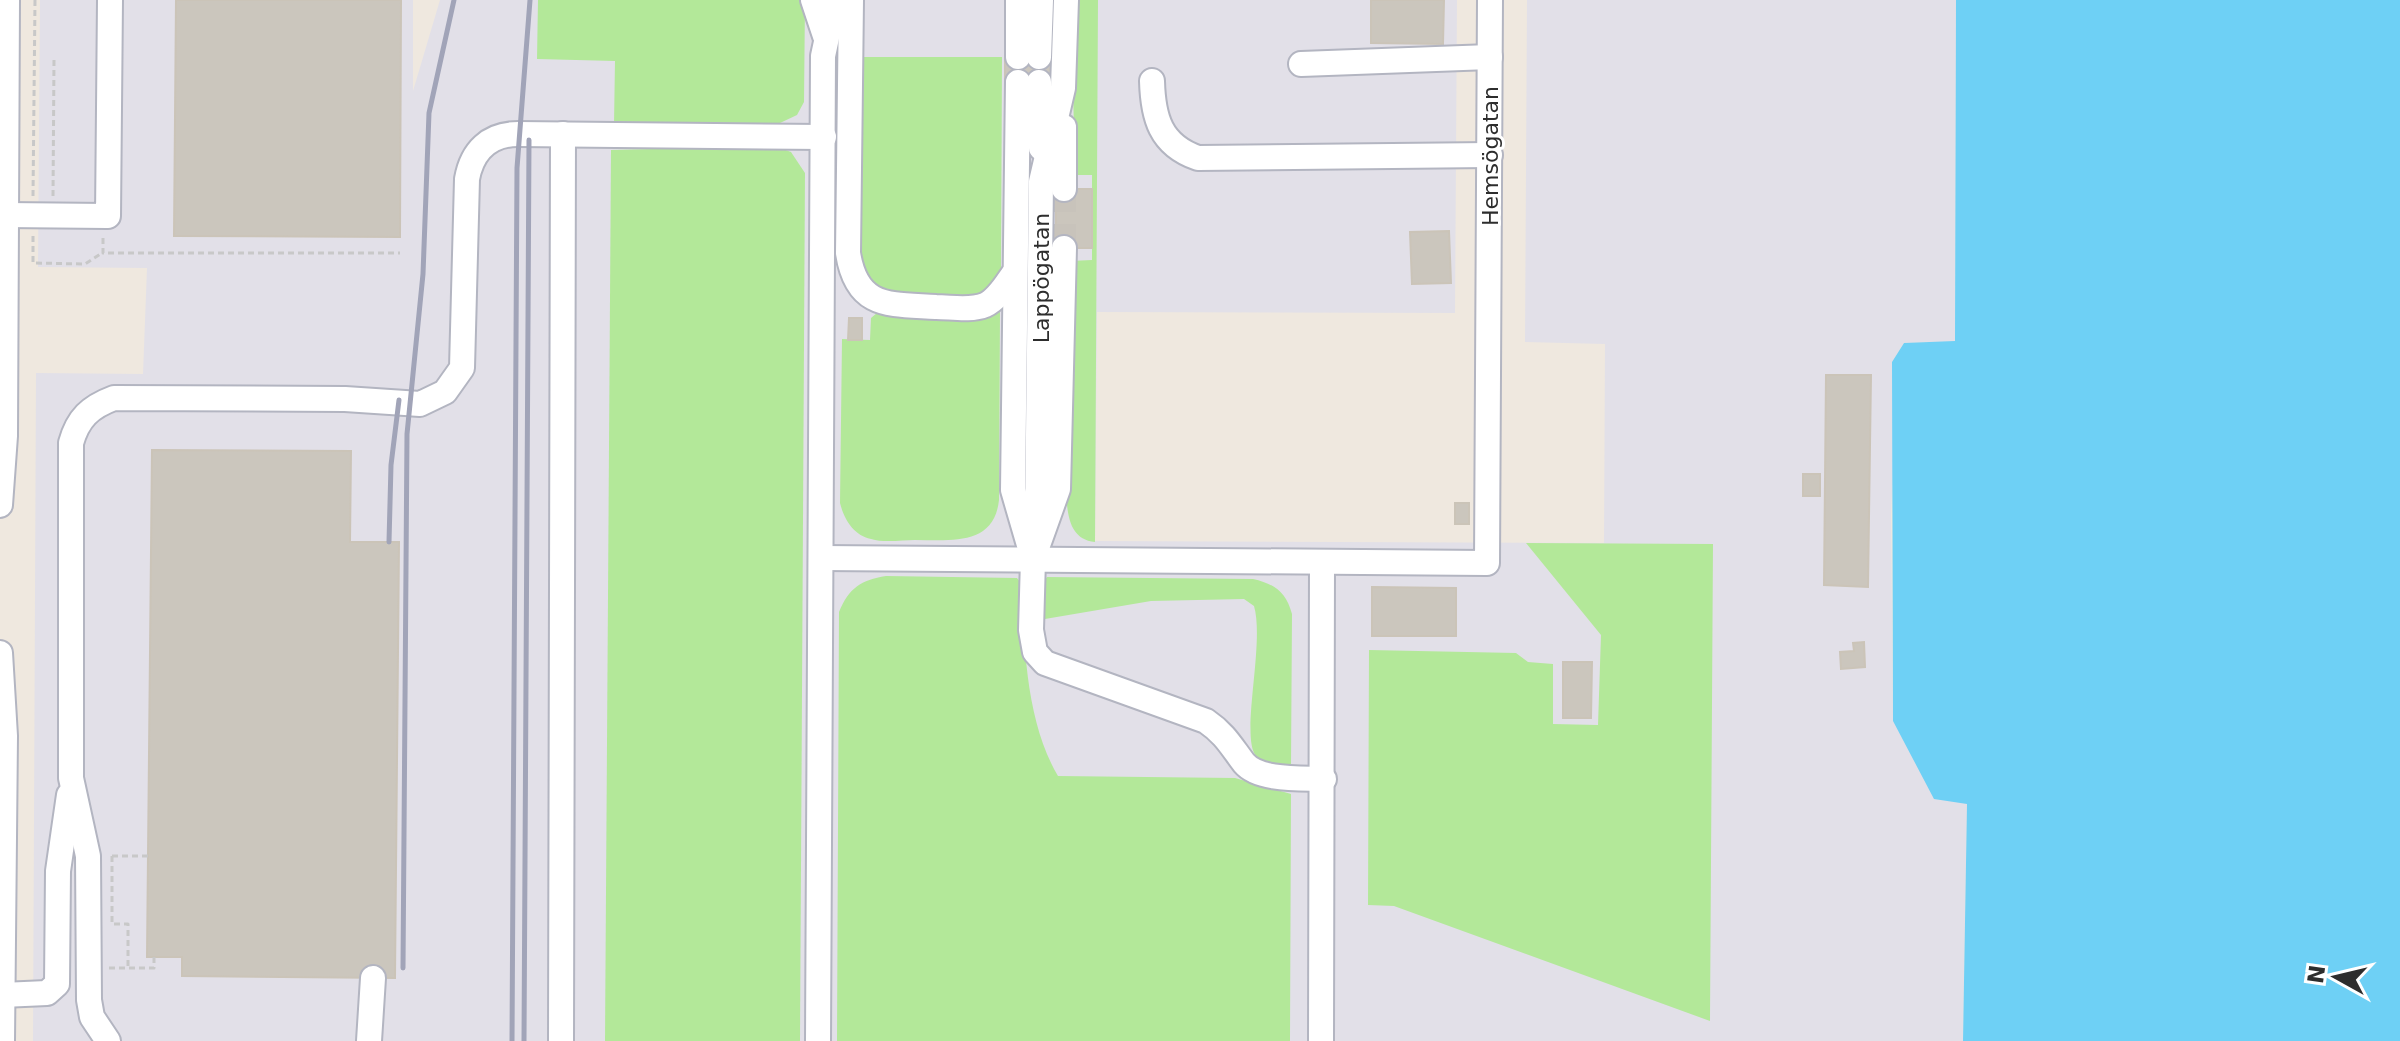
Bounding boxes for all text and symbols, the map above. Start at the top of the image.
street label: Hemsögatan [1478,86,1503,226]
street label: Lappögatan [1029,213,1054,343]
north arrow [2296,937,2376,1017]
text: N [2303,963,2330,985]

